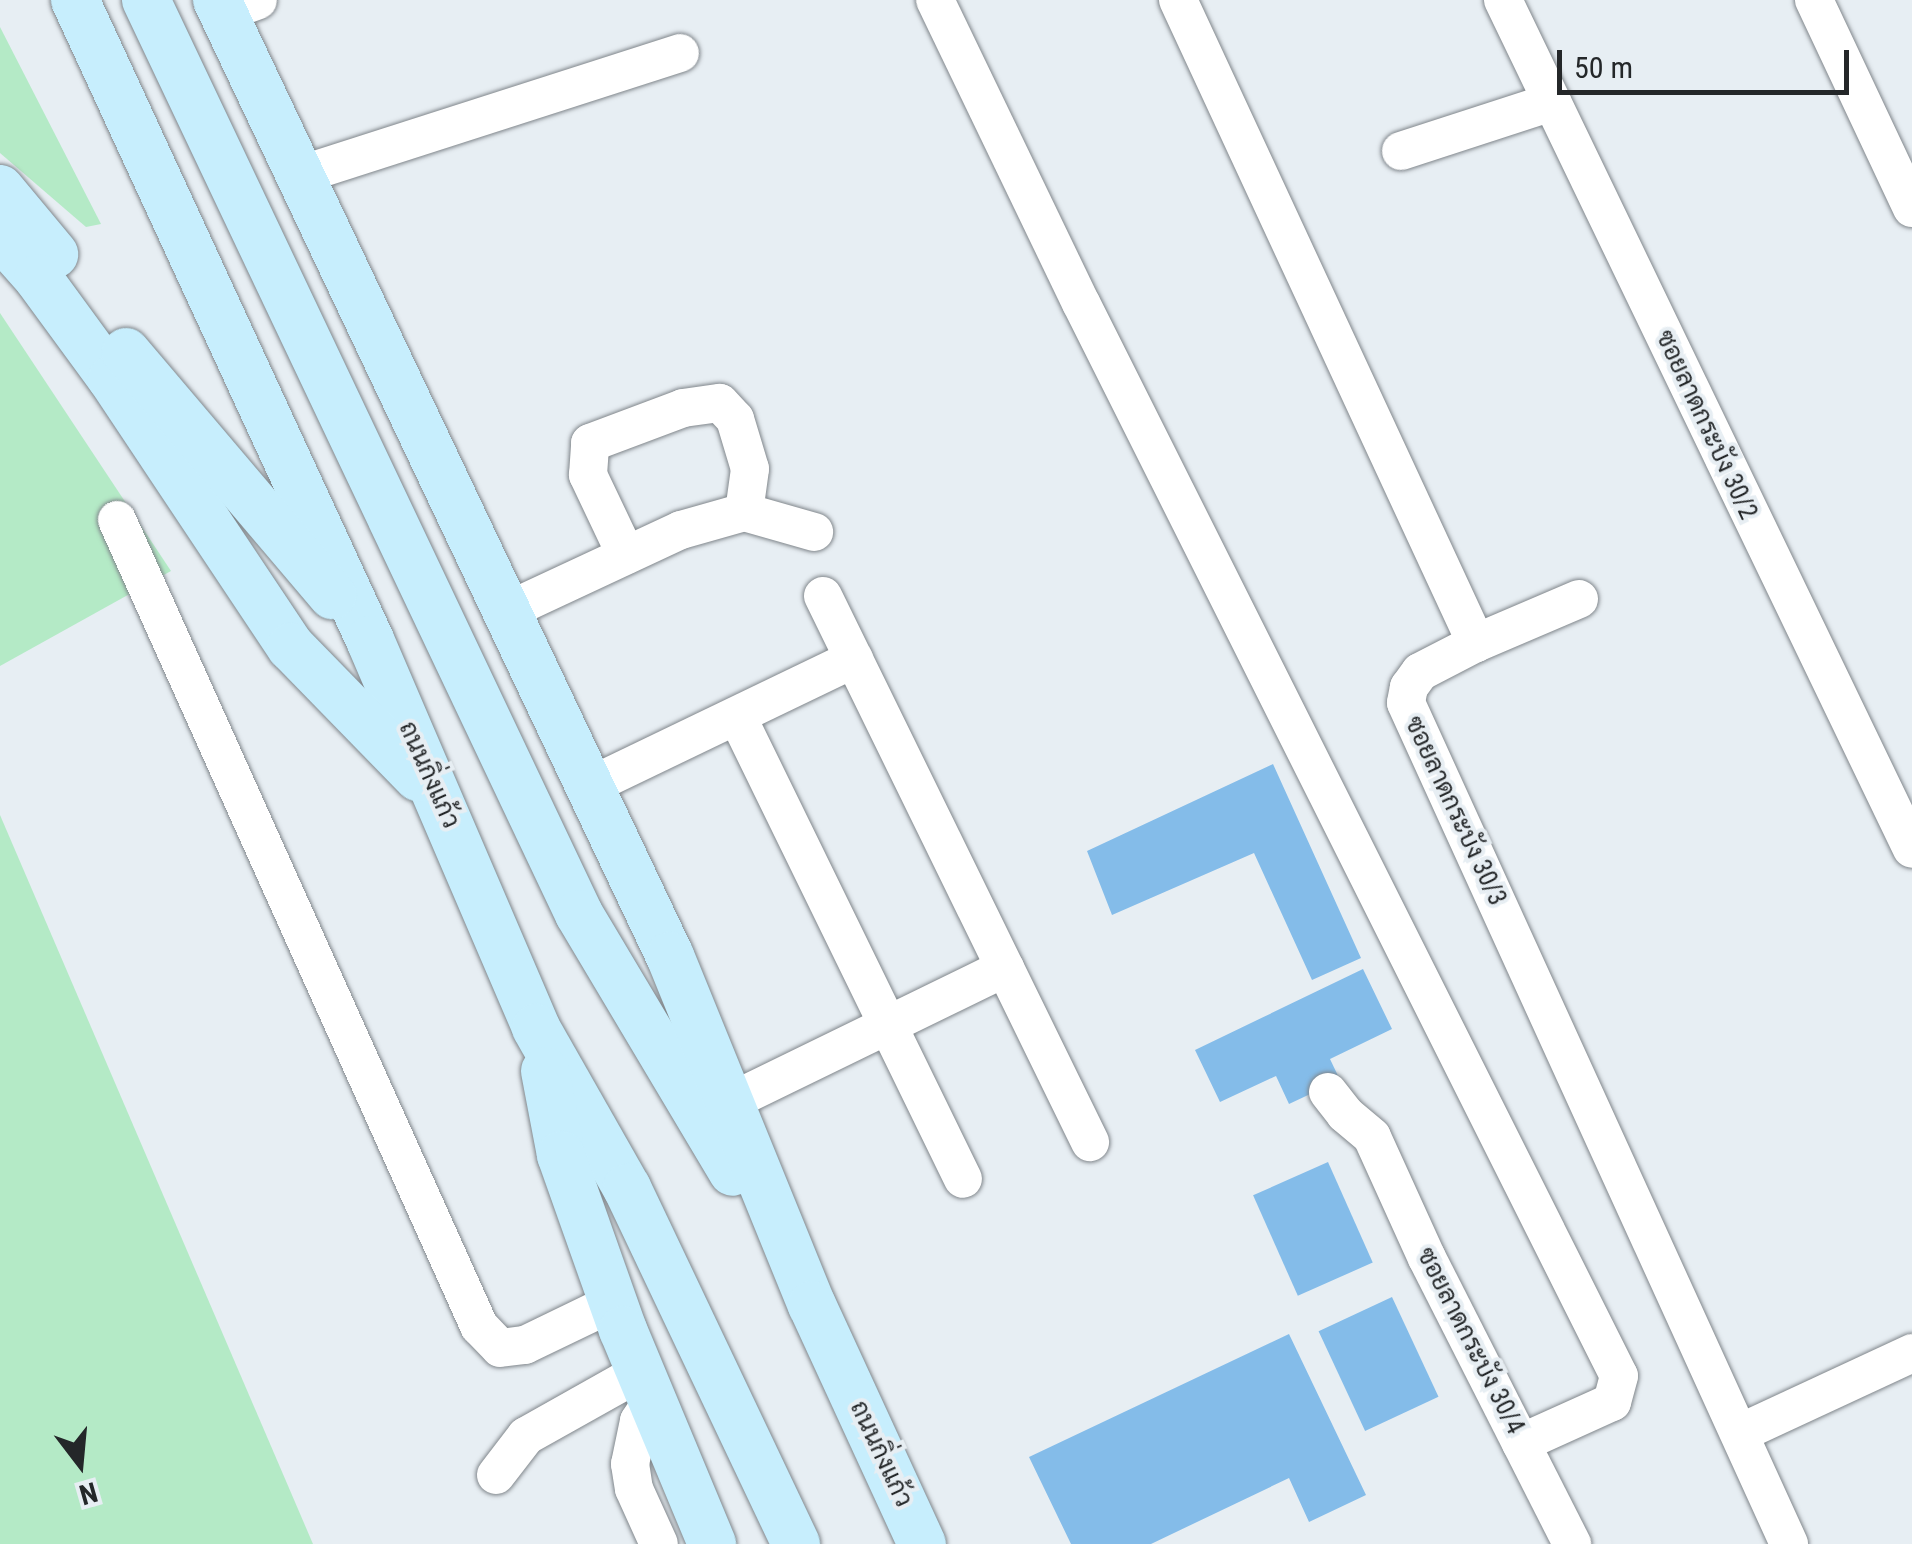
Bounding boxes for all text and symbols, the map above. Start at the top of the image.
scale bar [1562,30,1854,92]
text: 50 m [1574,50,1633,85]
street label: ซอยลาดกระบัง 30/2 [1649,326,1763,524]
street label: ซอยลาดกระบัง 30/3 [1398,712,1512,910]
street label: ถนนกิ่งแก้ว [392,717,466,833]
street label: ซอยลาดกระบัง 30/4 [1410,1243,1530,1439]
street label: ถนนกิ่งแก้ว [843,1396,919,1512]
north arrow [30,1414,130,1514]
text: N [76,1475,101,1512]

